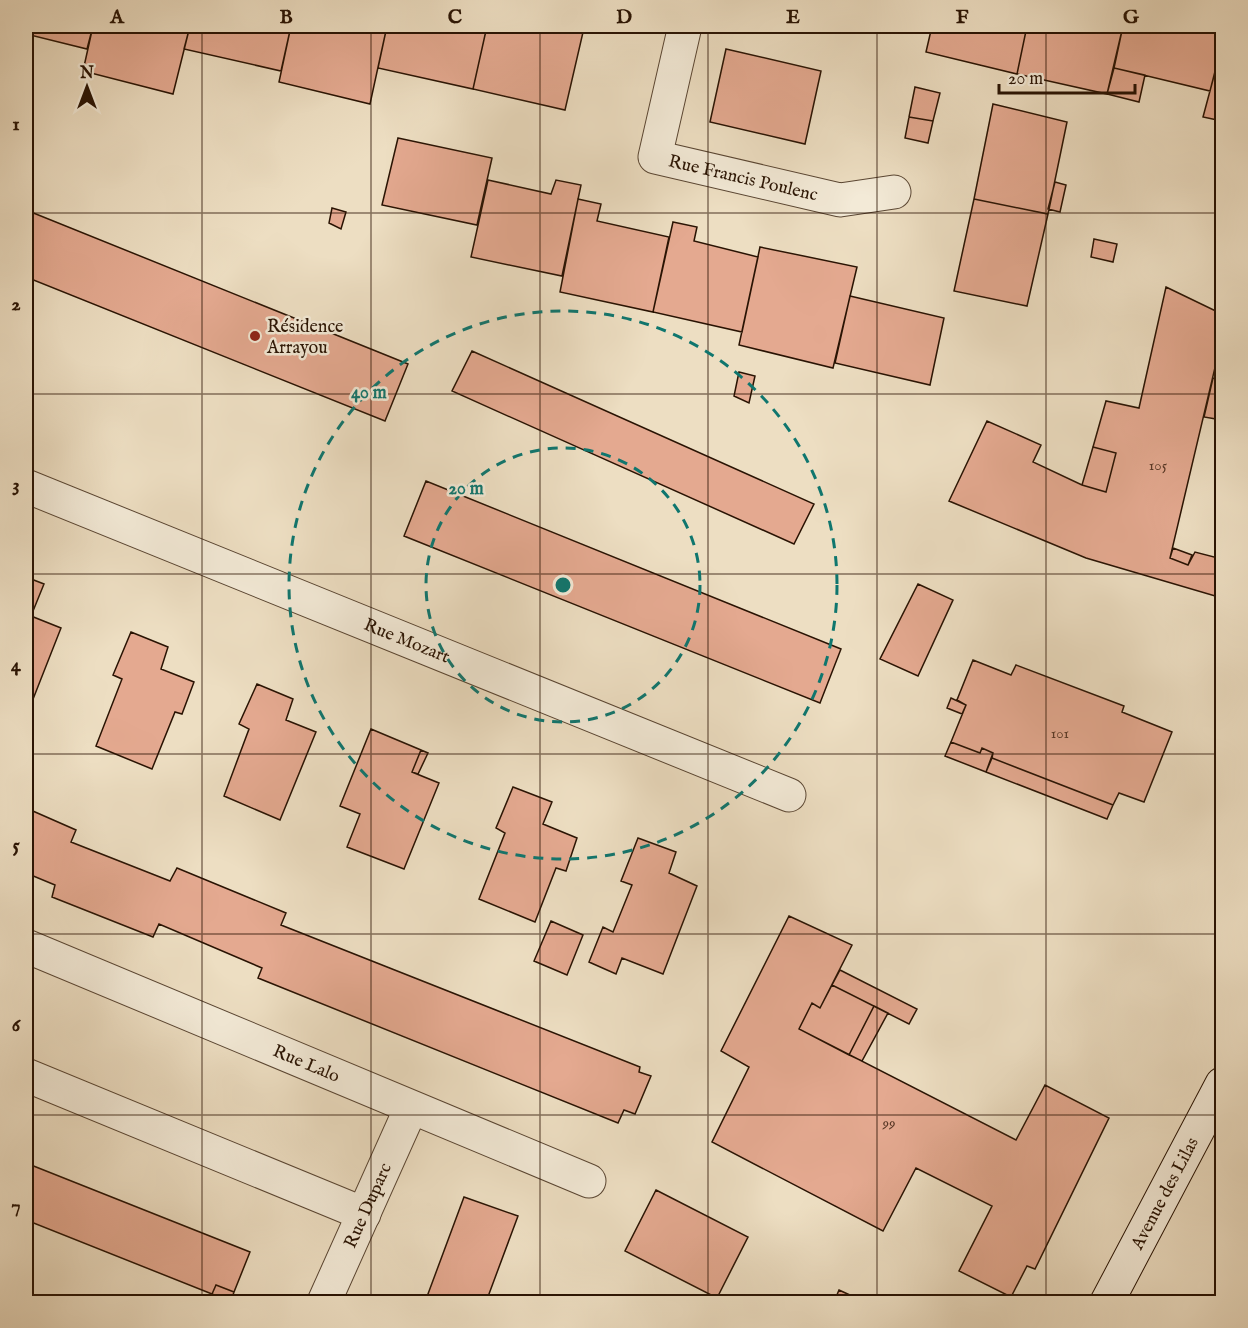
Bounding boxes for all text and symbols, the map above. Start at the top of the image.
text: A [109,5,125,30]
text: B [279,5,293,30]
text: C [448,5,462,30]
text: D [616,5,632,30]
text: E [786,5,800,30]
text: F [956,5,969,30]
text: G [1123,5,1140,30]
north arrow [57,57,117,117]
scale bar [999,57,1136,95]
text: N [79,64,94,84]
text: 20 m [1008,68,1043,91]
text: 1 [12,112,20,137]
street label: Rue Francis Poulenc [666,150,820,208]
text: 2 [11,292,21,317]
place label: Résidence Arrayou [266,316,343,360]
marker: Résidence Arrayou [248,329,262,343]
text: 40 m [351,382,387,405]
house number: 105 [1149,456,1168,475]
text: 3 [12,473,20,498]
text: 20 m [448,478,484,501]
centre of rings [553,575,573,595]
street label: Rue Mozart [360,614,453,669]
text: 4 [11,653,22,678]
house number: 101 [1051,724,1069,743]
text: 5 [12,833,20,858]
text: 6 [12,1013,22,1038]
street label: Rue Lalo [269,1040,343,1089]
house number: 99 [881,1114,896,1133]
street label: Avenue des Lilas [1126,1134,1205,1255]
street label: Rue Duparc [340,1160,398,1252]
text: 7 [11,1194,21,1219]

